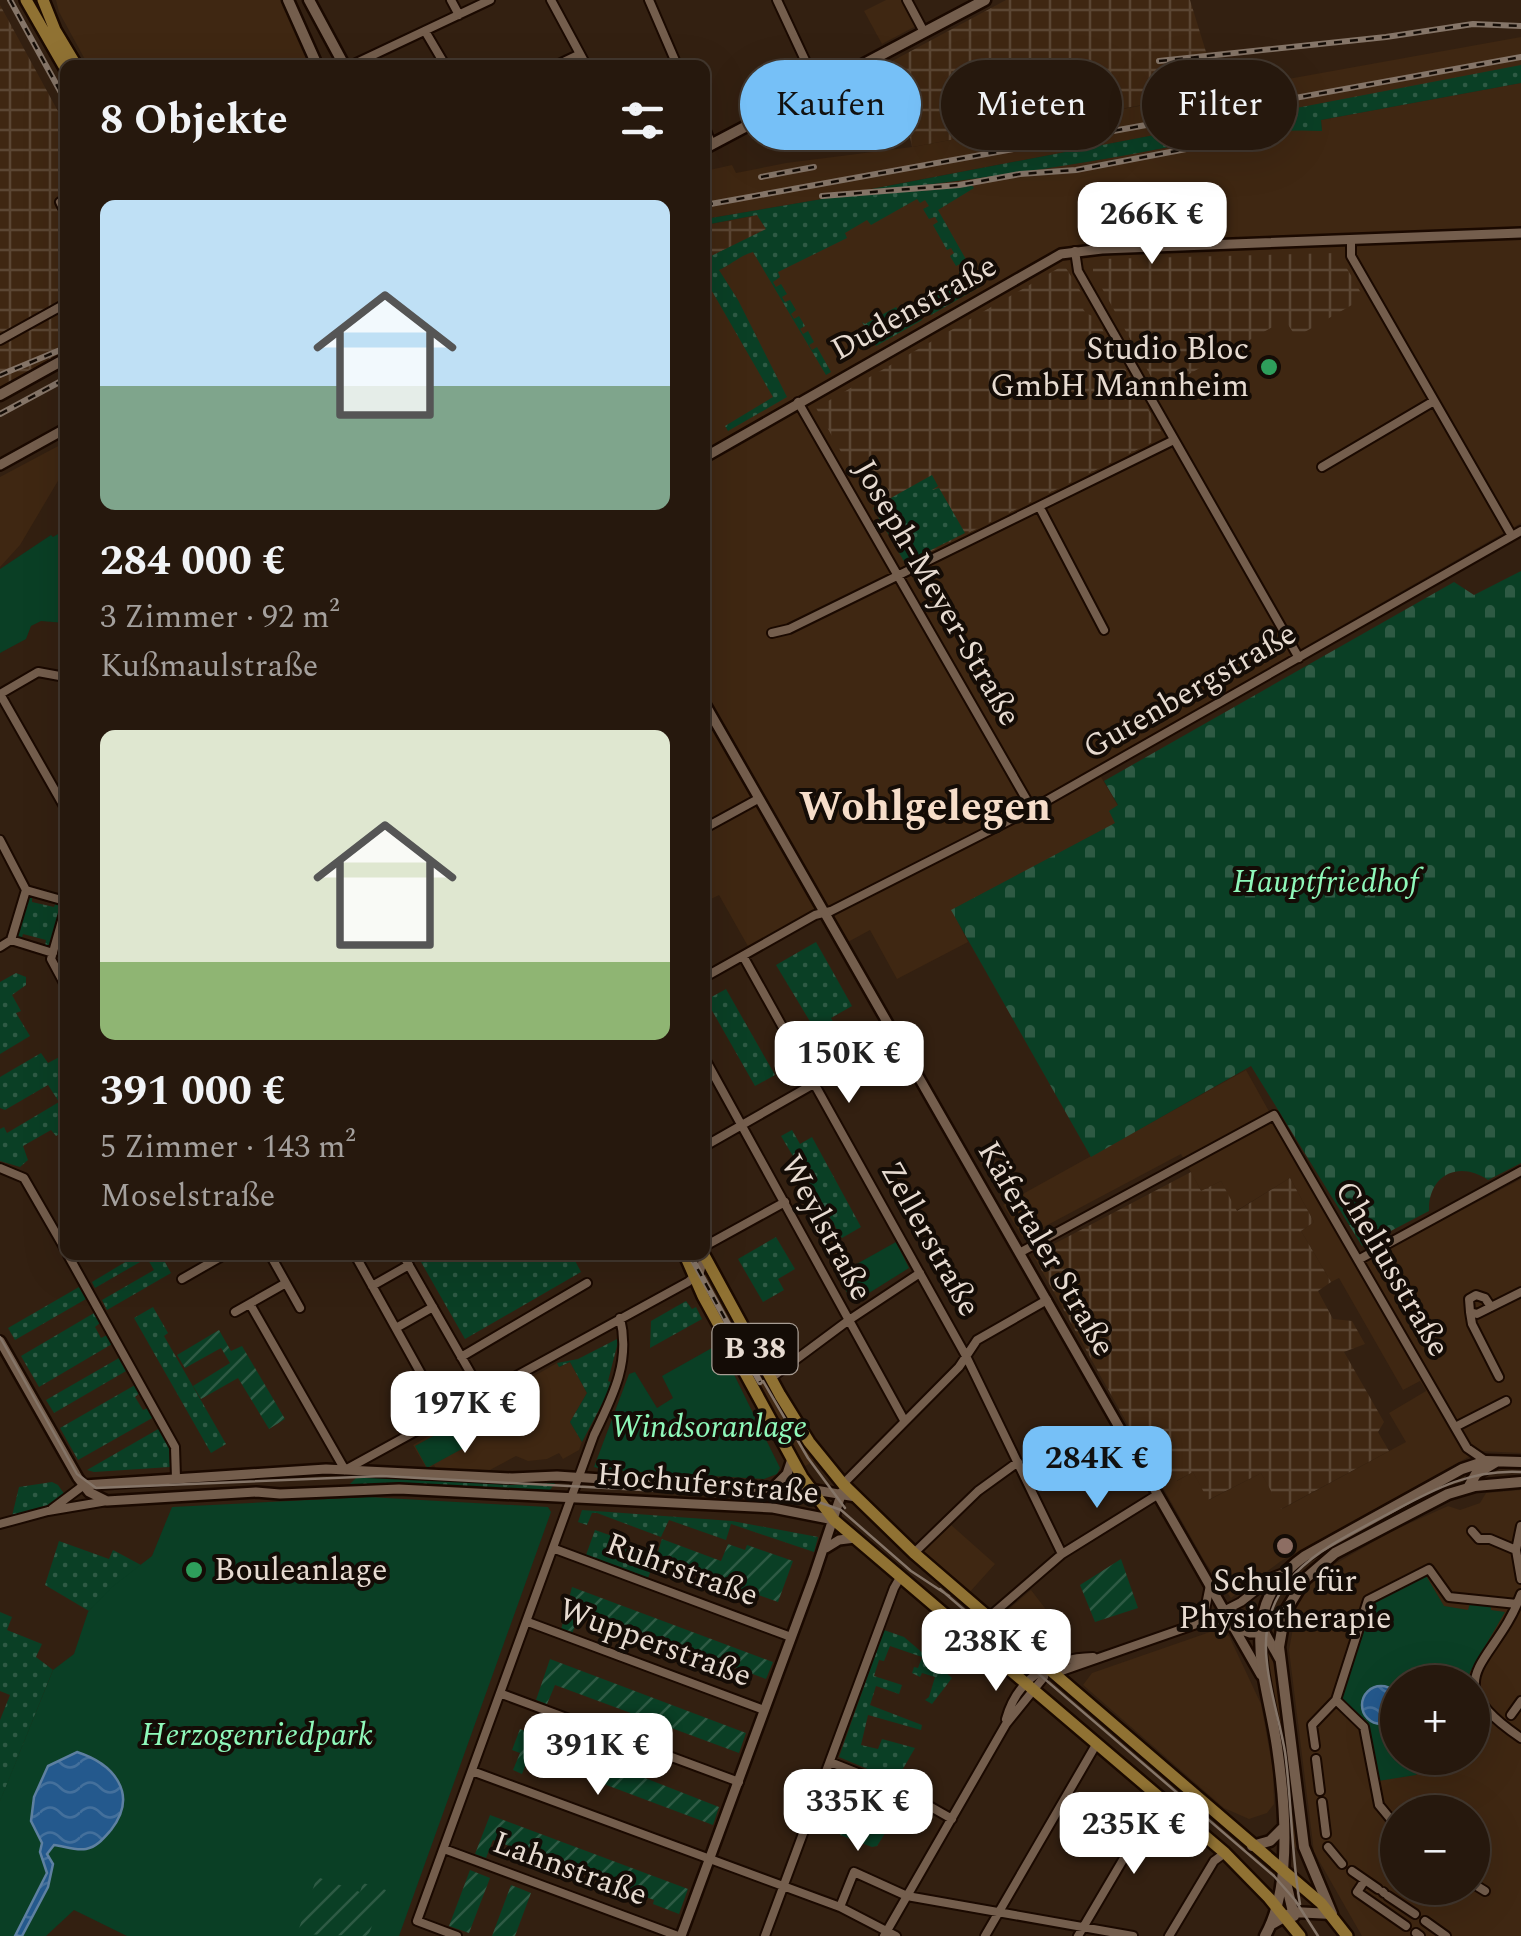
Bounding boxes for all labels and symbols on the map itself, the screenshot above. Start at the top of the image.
pin: 266K € [1071,182,1233,267]
street label: Dudenstraße [822,242,1006,374]
place label: Studio Bloc GmbH Mannheim [990,325,1249,411]
marker: Studio Bloc GmbH Mannheim [1258,356,1280,378]
street label: Joseph-Meyer-Straße [841,450,1033,736]
street label: Gutenbergstraße [1074,610,1306,772]
district label: Wohlgelegen [799,776,1051,839]
park label: Hauptfriedhof [1233,858,1424,907]
pin: 150K € [768,1021,930,1106]
street label: Käfertaler Straße [964,1132,1128,1366]
street label: Weylstraße [767,1146,885,1310]
street label: Zellerstraße [867,1152,993,1326]
street label: Cheliusstraße [1322,1172,1462,1366]
road number: B 38 [712,1324,798,1374]
pin: 197K € [384,1371,546,1456]
park label: Windsoranlage [611,1403,807,1452]
pin: 284K € [1016,1426,1178,1511]
street label: Hochuferstraße [595,1450,821,1518]
street label: Ruhrstraße [599,1520,765,1620]
marker: Schule für Physiotherapie [1274,1535,1296,1557]
place label: Bouleanlage [214,1546,387,1595]
place label: Schule für Physiotherapie [1179,1557,1391,1643]
marker: Bouleanlage [183,1559,205,1581]
street label: Wupperstraße [552,1585,758,1701]
pin: 238K € [915,1609,1077,1694]
park label: Herzogenriedpark [141,1711,373,1760]
pin: 391K € [517,1713,679,1798]
pin: 335K € [777,1769,939,1854]
pin: 235K € [1053,1792,1215,1877]
street label: Lahnstraße [486,1818,654,1920]

